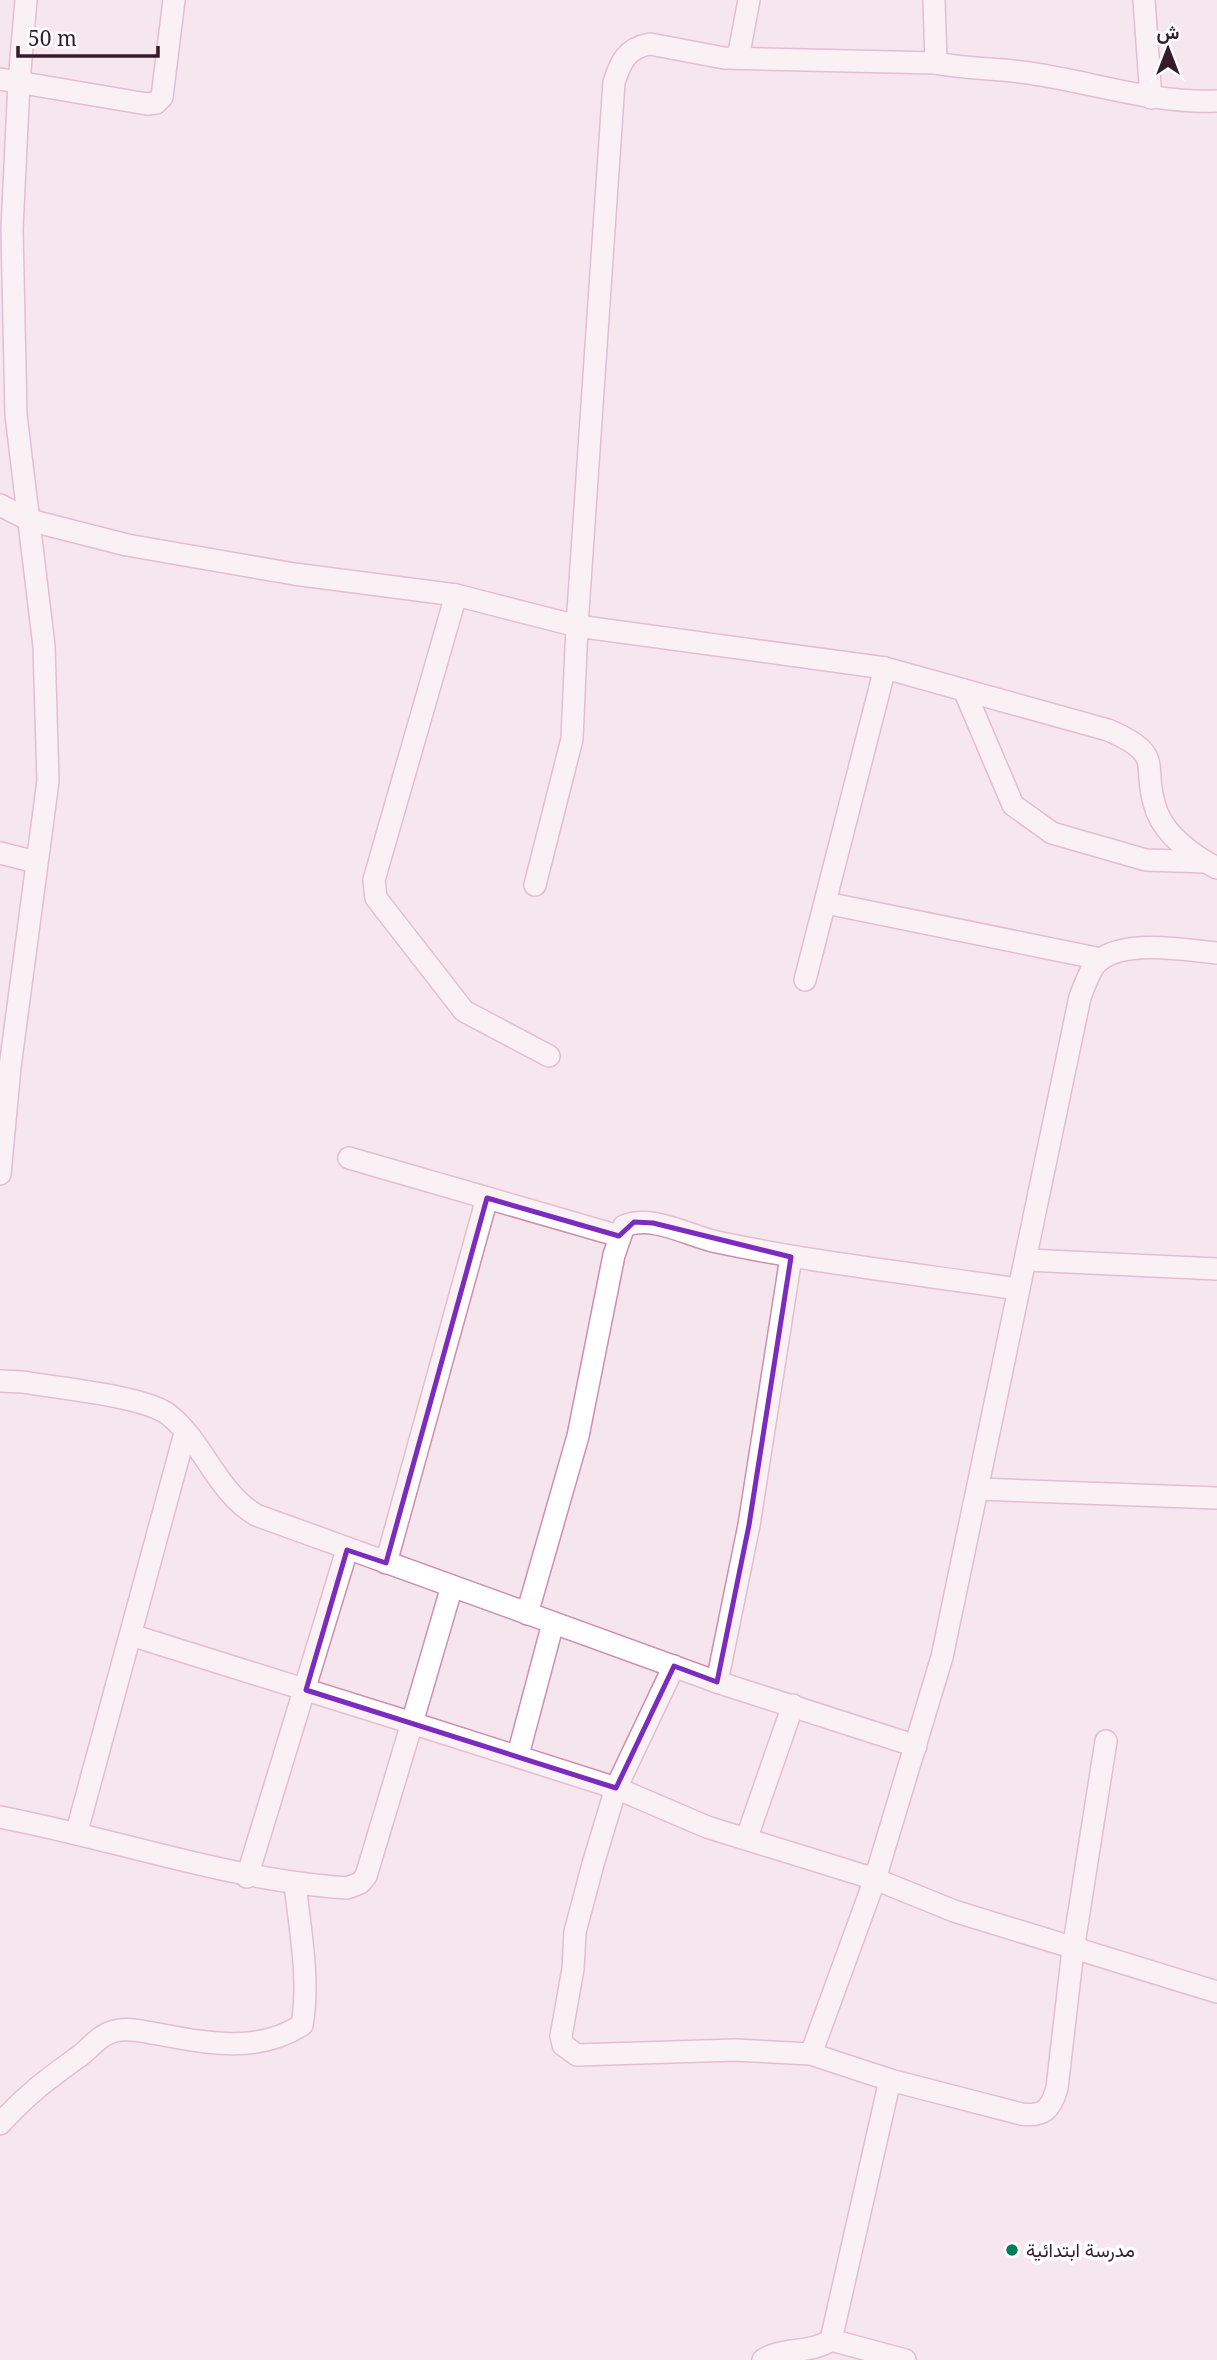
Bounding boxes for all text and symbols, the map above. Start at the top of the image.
scale bar [18,14,158,58]
north arrow [1133,14,1203,84]
text: ش [1157,19,1180,45]
text: 50 m [28,24,77,52]
place label: مدرسة ابتدائية [1026,2237,1135,2263]
marker: مدرسة ابتدائية [1004,2242,1020,2258]

